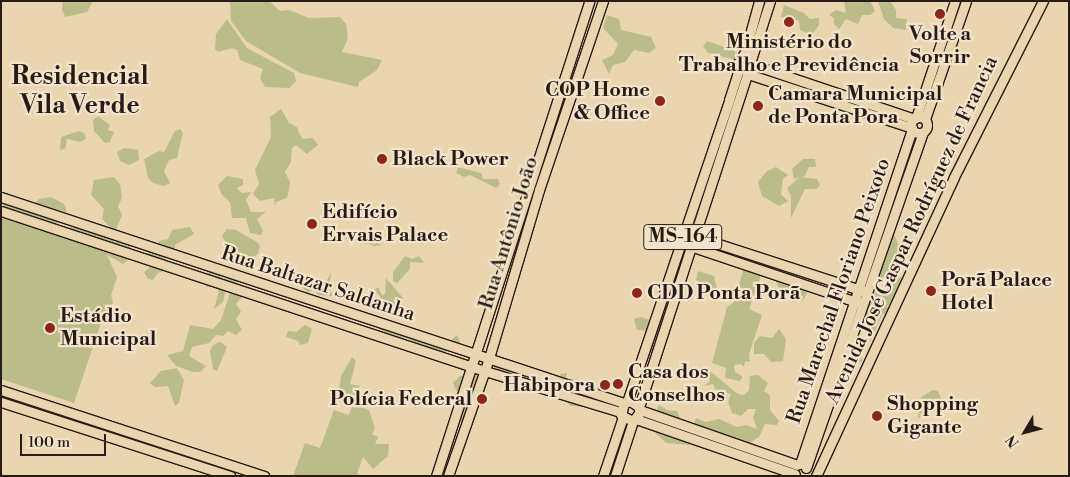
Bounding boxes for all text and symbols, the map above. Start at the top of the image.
marker: Volte a Sorrir [934,8,946,20]
marker: Ministério do Trabalho e Previdência [783,16,795,28]
place label: Volte a Sorrir [909,22,971,69]
place label: Ministério do Trabalho e Previdência [679,30,899,77]
street label: Avenida José Gaspar Rodríguez de Francia [821,52,1003,408]
district label: Residencial Vila Verde [11,63,149,122]
place label: COP Home & Office [545,78,650,125]
place label: Camara Municipal de Ponta Pora [768,82,942,129]
marker: COP Home & Office [654,95,666,107]
marker: Camara Municipal de Ponta Pora [752,100,764,112]
place label: Black Power [392,147,509,171]
marker: Black Power [376,153,388,165]
street label: Rua Antônio João [474,154,544,312]
street label: Rua Marechal Floriano Peixoto [782,155,896,427]
place label: Edifício Ervais Palace [322,200,448,247]
marker: Edifício Ervais Palace [306,218,318,230]
road number: MS-164 [643,220,723,253]
street label: Rua Baltazar Saldanha [218,241,418,327]
place label: Porã Palace Hotel [941,268,1052,315]
place label: CDD Ponta Porã [647,281,800,305]
marker: Porã Palace Hotel [925,285,937,297]
marker: CDD Ponta Porã [631,287,643,299]
place label: Estádio Municipal [60,304,156,351]
marker: Estádio Municipal [44,322,56,334]
place label: Casa dos Conselhos [628,360,725,407]
place label: Habipora [503,373,595,397]
marker: Casa dos Conselhos [612,378,624,390]
marker: Habipora [599,379,611,391]
place label: Polícia Federal [330,387,472,411]
place label: Shopping Gigante [887,392,978,439]
marker: Polícia Federal [476,393,488,405]
north arrow [1000,407,1050,457]
marker: Shopping Gigante [871,410,883,422]
scale bar [22,424,109,456]
text: N [1003,431,1024,451]
text: 100 m [28,433,70,452]

